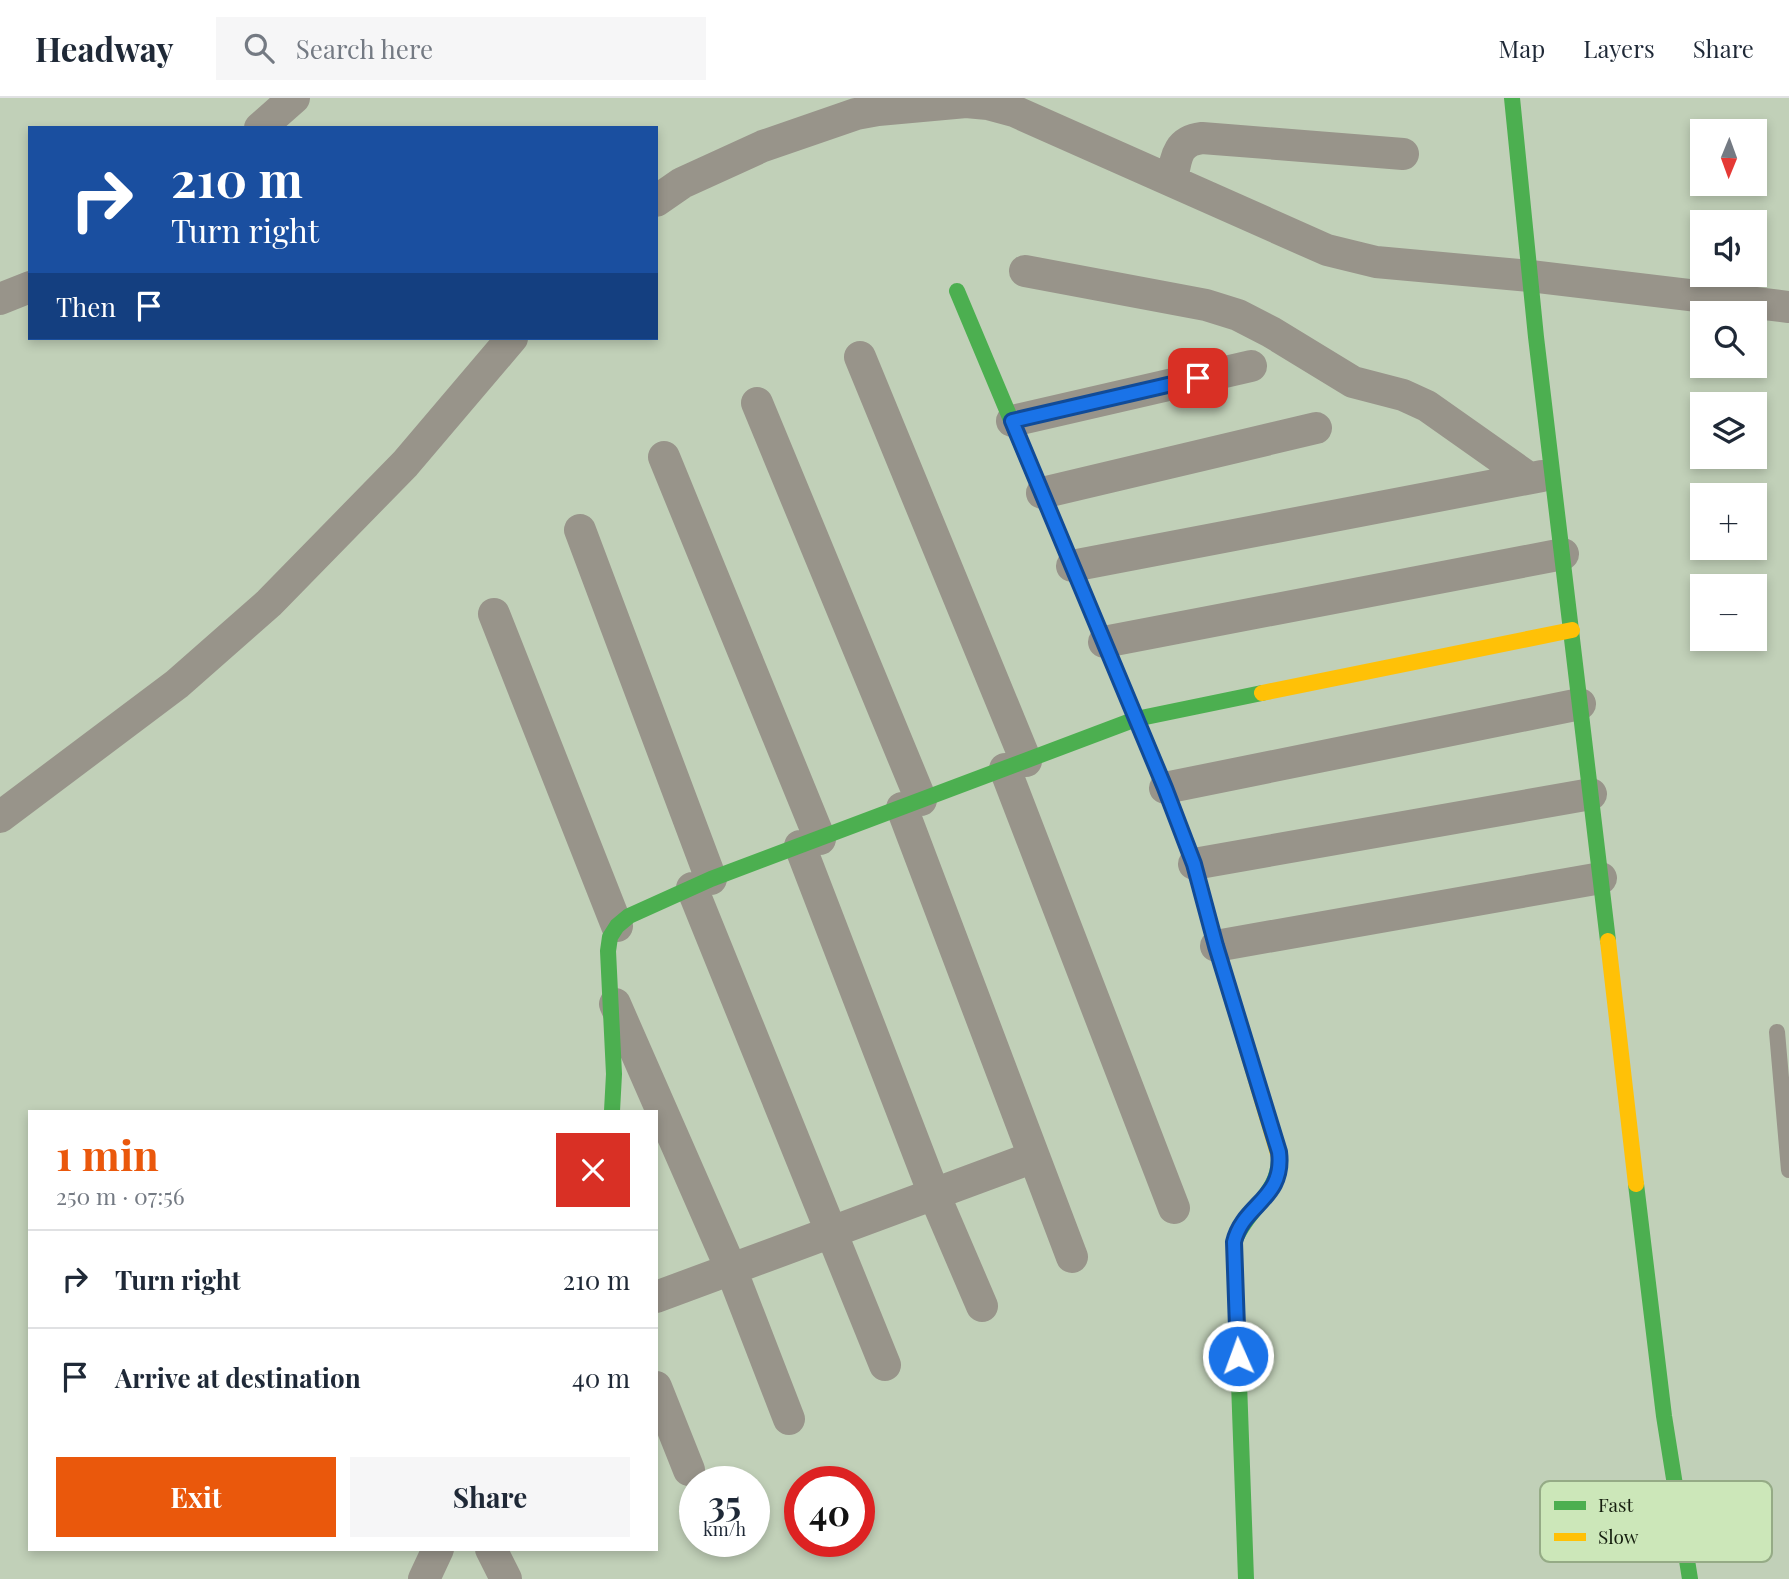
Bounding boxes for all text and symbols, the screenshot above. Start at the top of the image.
search box [216,17,706,80]
text: Headway [35,26,174,70]
icon: search [240,29,278,67]
text: Search here [296,31,433,66]
text: Map [1499,32,1545,64]
text: Layers [1583,32,1655,64]
text: Share [1693,32,1754,64]
north arrow [1690,119,1768,196]
map controls [1690,119,1767,651]
text: 210 m [171,145,303,210]
icon: right [56,154,147,245]
text: Turn right [171,208,319,251]
button: sound [1690,210,1767,287]
icon: arrive [130,287,168,325]
text: Then [56,289,116,324]
button: search [1690,301,1767,378]
pin [1168,348,1228,408]
icon: arrive [1179,359,1217,397]
button: layers [1690,392,1767,469]
button: + [1690,483,1767,560]
button: − [1690,574,1767,651]
text: 1 min [56,1126,159,1182]
button: close [556,1133,630,1207]
text: 250 m · 07:56 [56,1180,185,1211]
icon: right [56,1260,94,1298]
text: Turn right [115,1262,241,1297]
text: 210 m [563,1262,630,1297]
position arrow [1201,1319,1275,1393]
icon: arrive [56,1358,94,1396]
text: Arrive at destination [115,1360,361,1395]
text: 40 m [572,1360,630,1395]
button: Exit [56,1457,336,1537]
button: Share [350,1457,630,1537]
speed limit sign: 40 [784,1466,875,1557]
text: 35 [708,1479,741,1526]
legend [1540,1481,1772,1562]
text: Fast [1598,1491,1634,1517]
text: km/h [703,1517,746,1541]
text: Slow [1598,1523,1639,1549]

